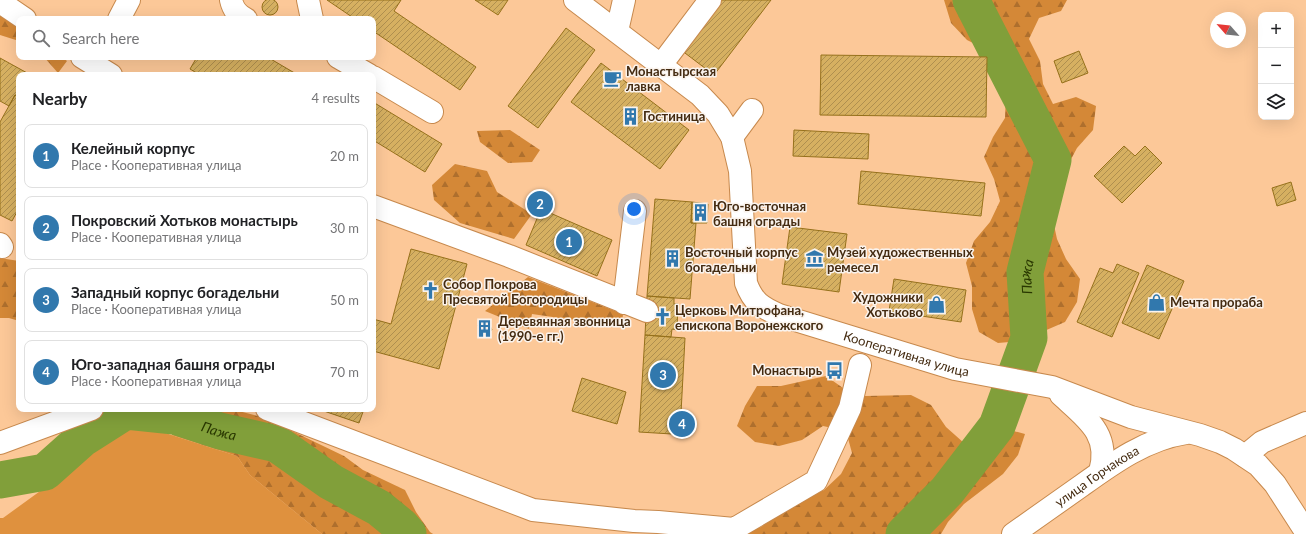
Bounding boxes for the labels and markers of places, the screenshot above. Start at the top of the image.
place label: Монастырская лавка [626,63,716,94]
cafe icon: Монастырская лавка [603,68,623,88]
building icon: Гостиница [620,106,640,126]
place label: Гостиница [643,108,705,124]
pin: 2 [527,189,553,219]
place label: Юго-восточная башня ограды [713,198,806,229]
building icon: Юго-восточная башня ограды [690,203,710,223]
pin: 1 [556,227,582,257]
place label: Восточный корпус богадельни [685,244,798,275]
place label: Музей художественных ремесел [827,244,973,275]
building icon: Восточный корпус богадельни [662,249,682,269]
museum icon: Музей художественных ремесел [804,249,824,269]
place label: Собор Покрова Пресвятой Богородицы [443,276,587,307]
church icon: Собор Покрова Пресвятой Богородицы [420,281,440,301]
place label: Художники Хотьково [853,289,924,320]
shop icon: Мечта прораба [1147,292,1167,312]
shop icon: Художники Хотьково [926,294,946,314]
place label: Мечта прораба [1170,294,1263,310]
place label: Церковь Митрофана, епископа Воронежского [675,302,824,333]
church icon: Церковь Митрофана, епископа Воронежского [652,307,672,327]
place label: Деревянная звонница (1990-е гг.) [498,313,631,344]
building icon: Деревянная звонница (1990-е гг.) [475,318,495,338]
pin: 3 [650,360,676,390]
bus stop icon: Монастырь [825,360,845,380]
place label: Монастырь [752,362,823,378]
pin: 4 [669,409,695,439]

